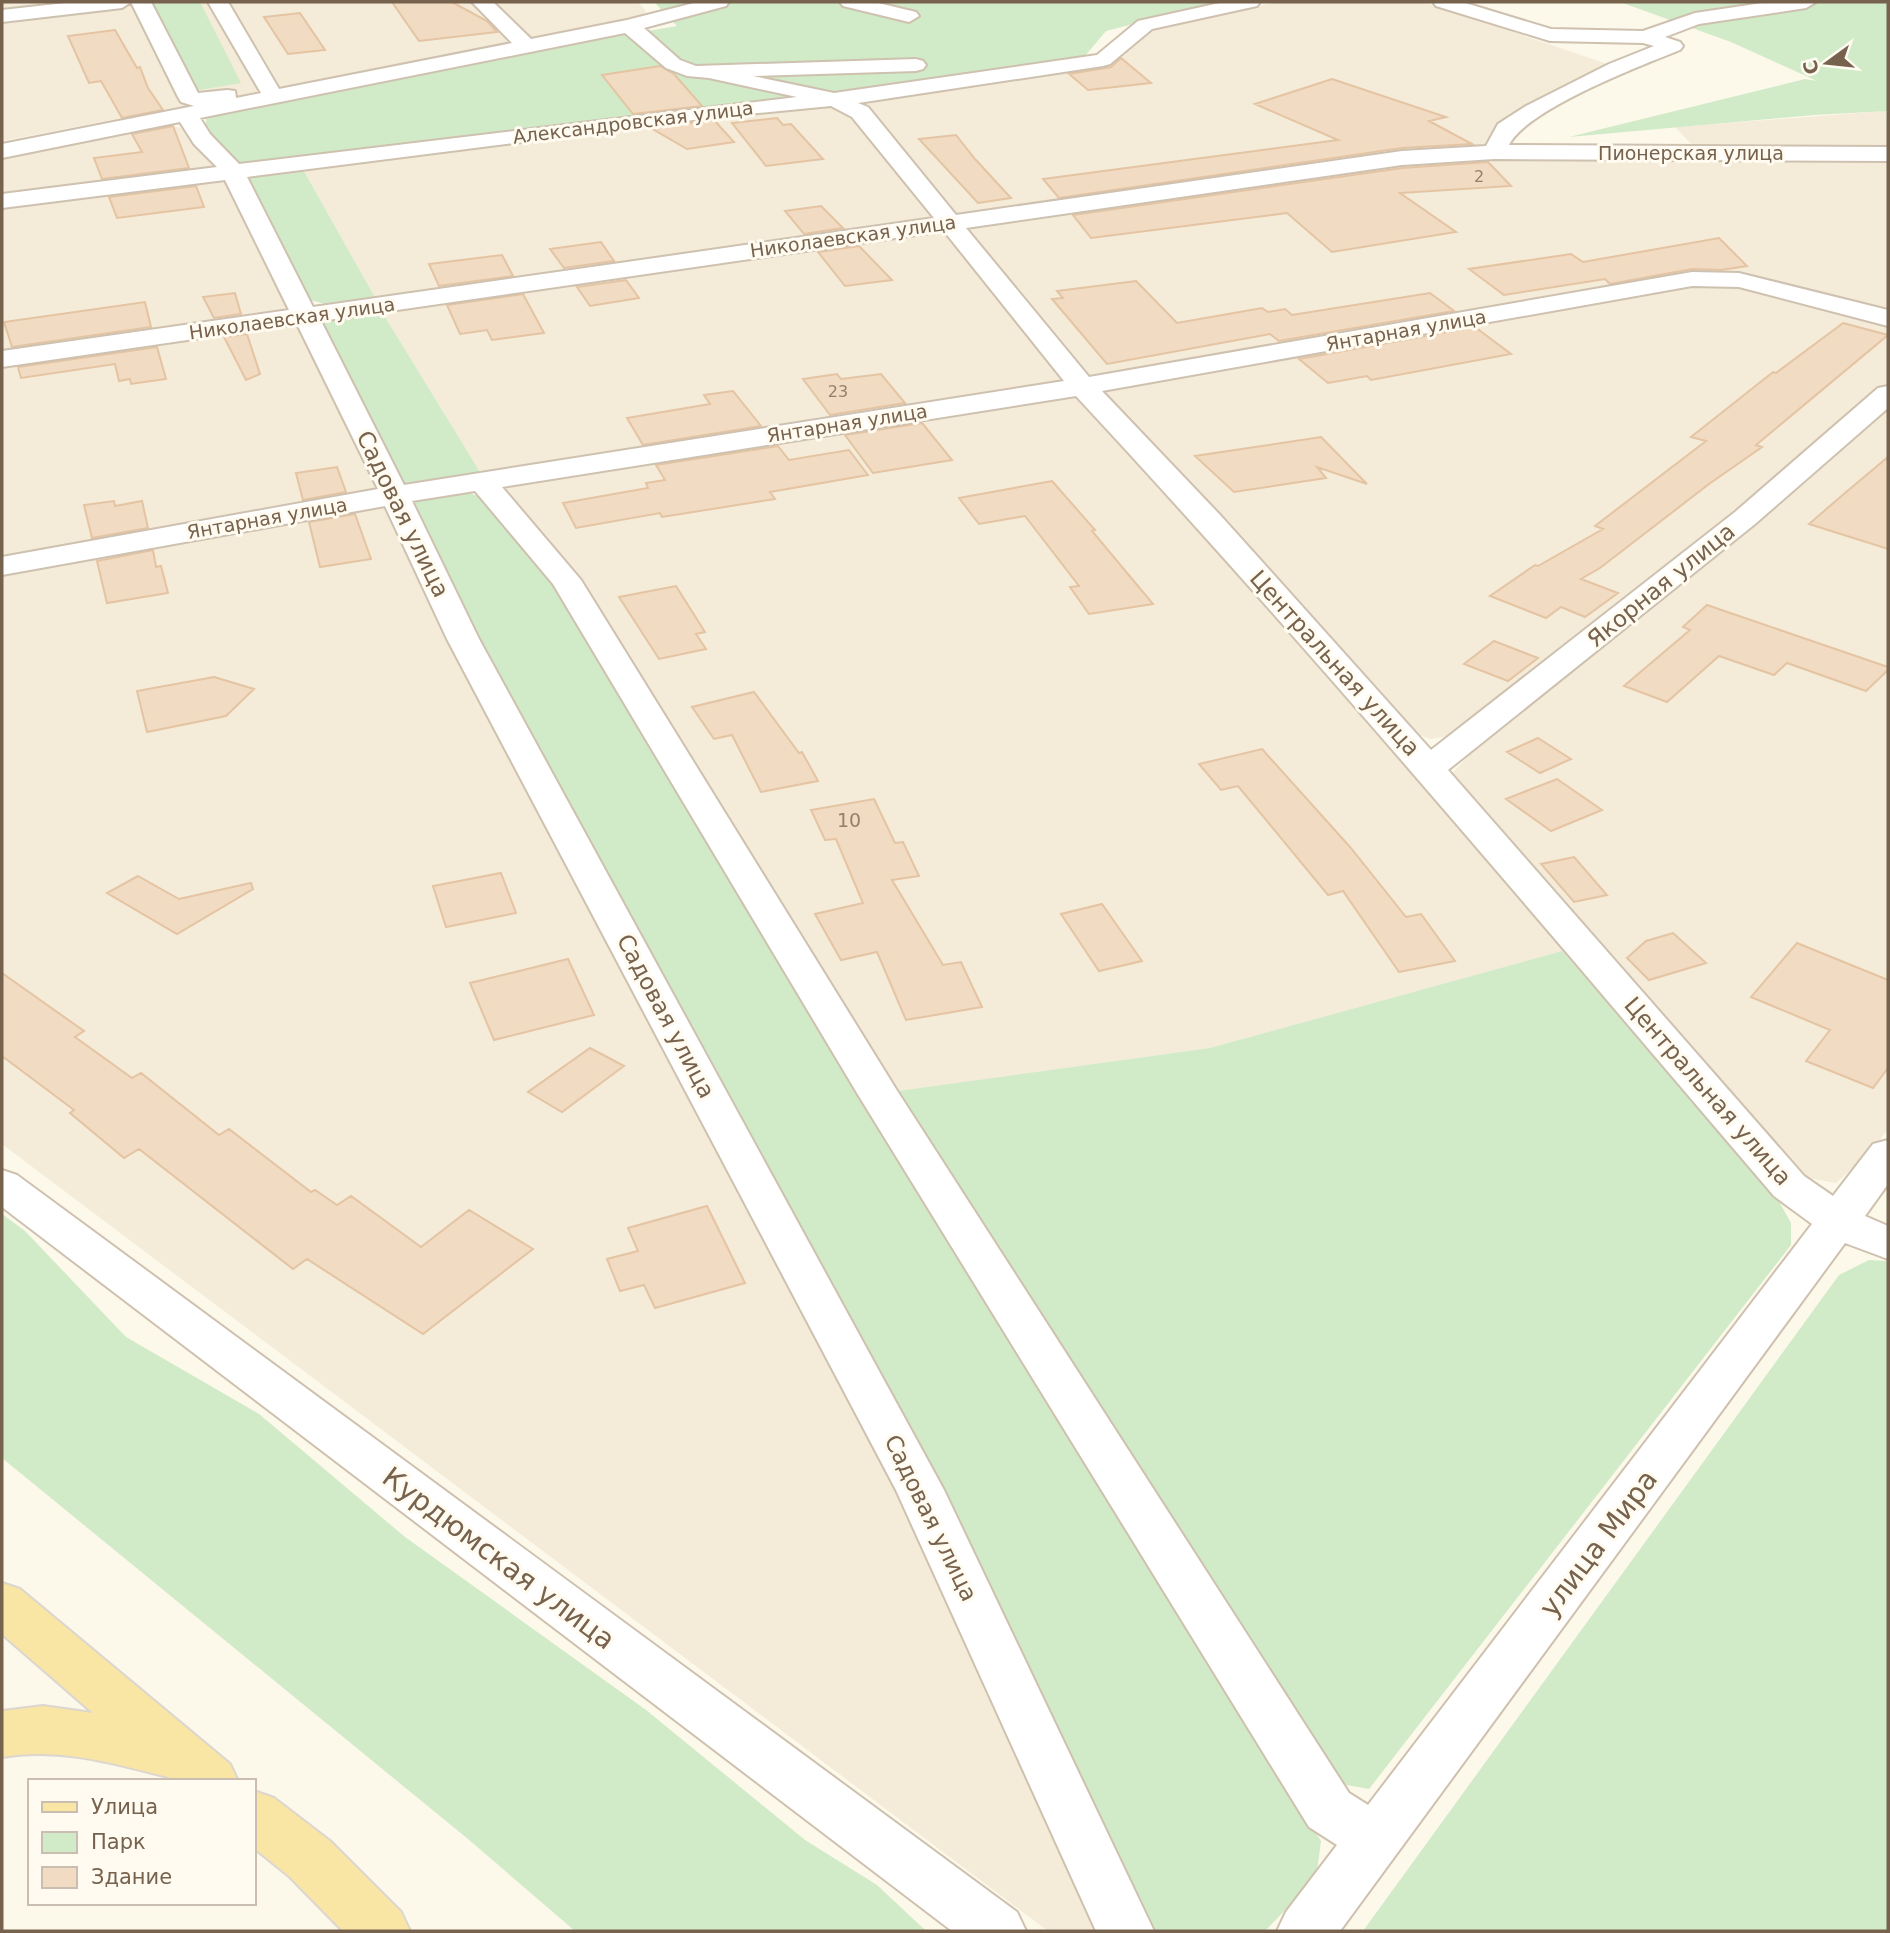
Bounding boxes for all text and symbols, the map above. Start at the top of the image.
north arrow [1792,28,1862,98]
text: С [1798,58,1823,77]
street label: Александровская улица [511,96,755,148]
street label: Пионерская улица [1598,142,1784,164]
house number: 2 [1474,167,1484,186]
street label: Николаевская улица [749,211,957,261]
street label: Николаевская улица [188,293,396,343]
street label: Янтарная улица [1324,305,1488,355]
house number: 23 [828,382,848,401]
street label: Янтарная улица [765,399,929,447]
street label: Садовая улица [351,427,455,601]
street label: Янтарная улица [185,493,349,543]
street label: Якорная улица [1582,518,1740,652]
street label: Центральная улица [1245,565,1425,761]
house number: 10 [837,809,861,831]
street label: Садовая улица [612,930,720,1102]
street label: Центральная улица [1619,992,1797,1190]
street label: Садовая улица [879,1431,983,1605]
street label: Курдюмская улица [376,1460,621,1657]
street label: улица Мира [1533,1463,1664,1623]
legend [28,1779,256,1905]
text: Улица [91,1795,158,1819]
text: Парк [91,1830,146,1854]
text: Здание [91,1865,172,1889]

